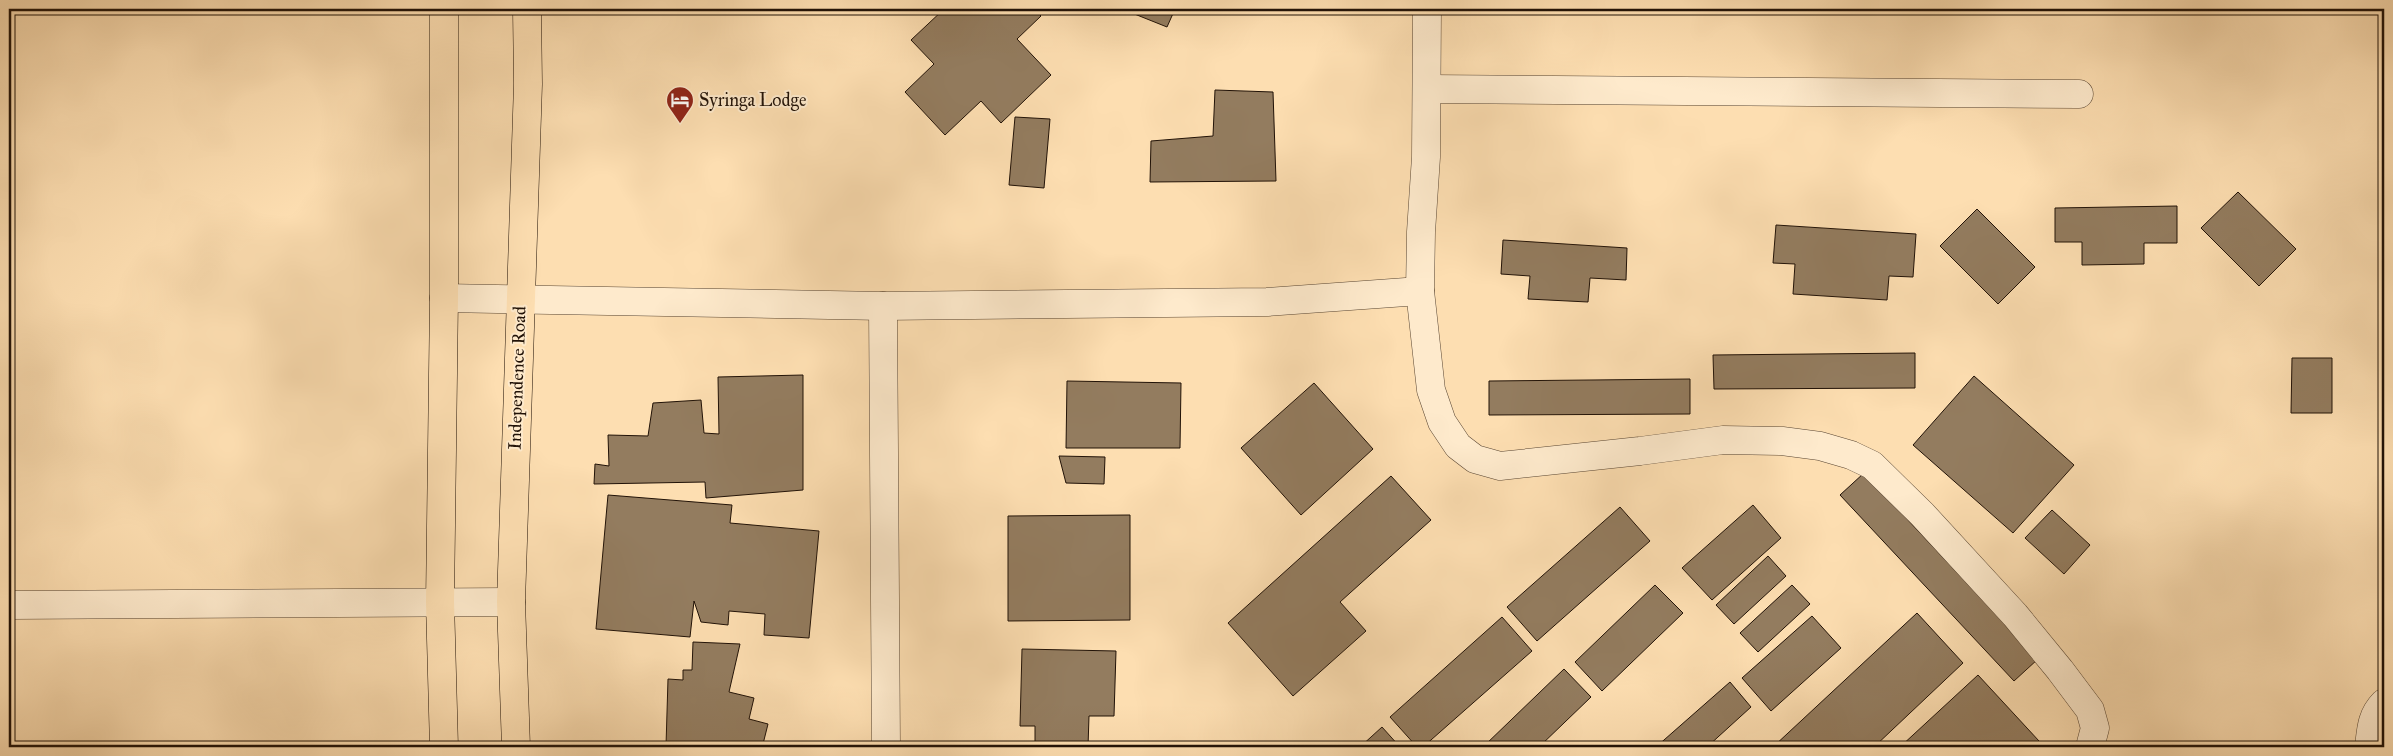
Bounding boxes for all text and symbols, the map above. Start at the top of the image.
hotel icon: Syringa Lodge [665,85,695,124]
place label: Syringa Lodge [699,89,806,112]
street label: Independence Road [503,306,531,450]

